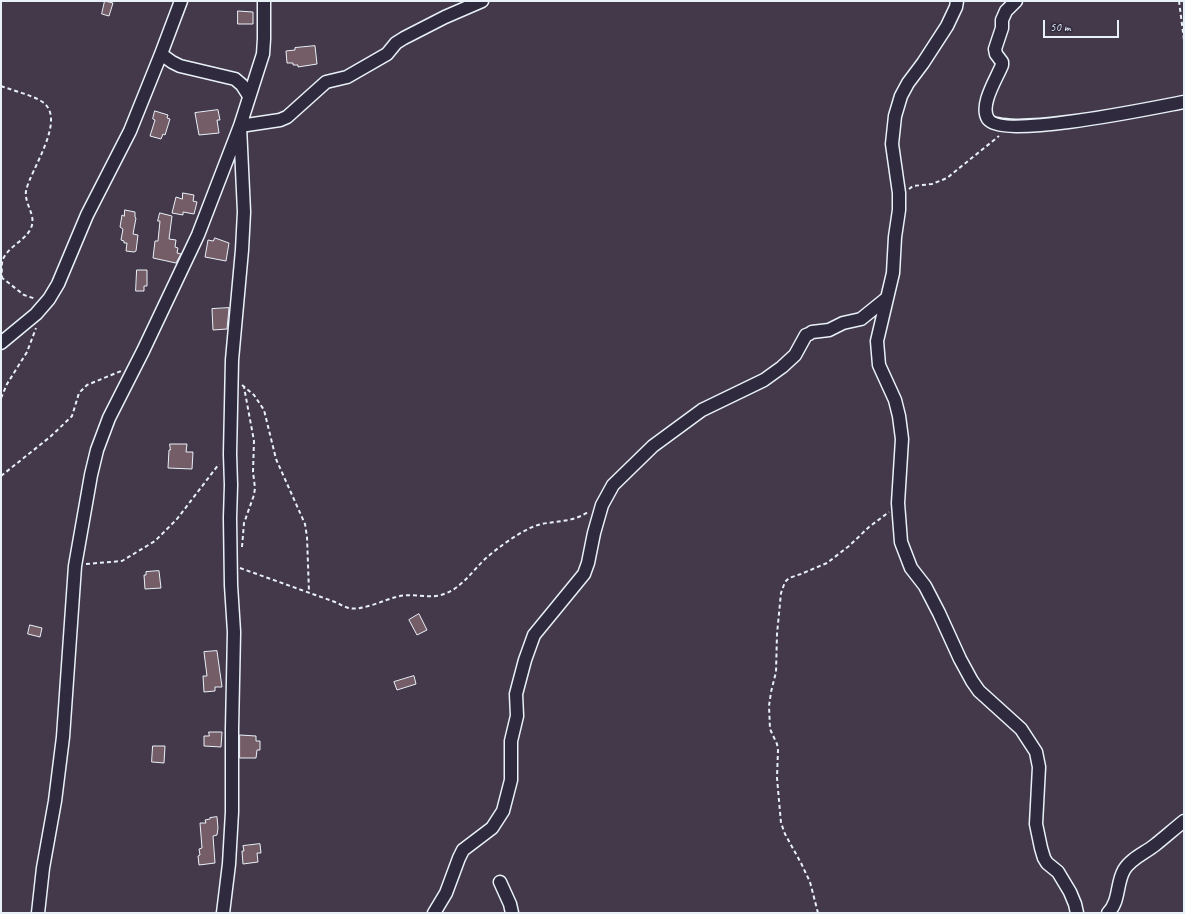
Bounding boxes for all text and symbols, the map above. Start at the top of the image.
scale bar [1045,12,1121,38]
text: 50 m [1050,19,1070,35]

